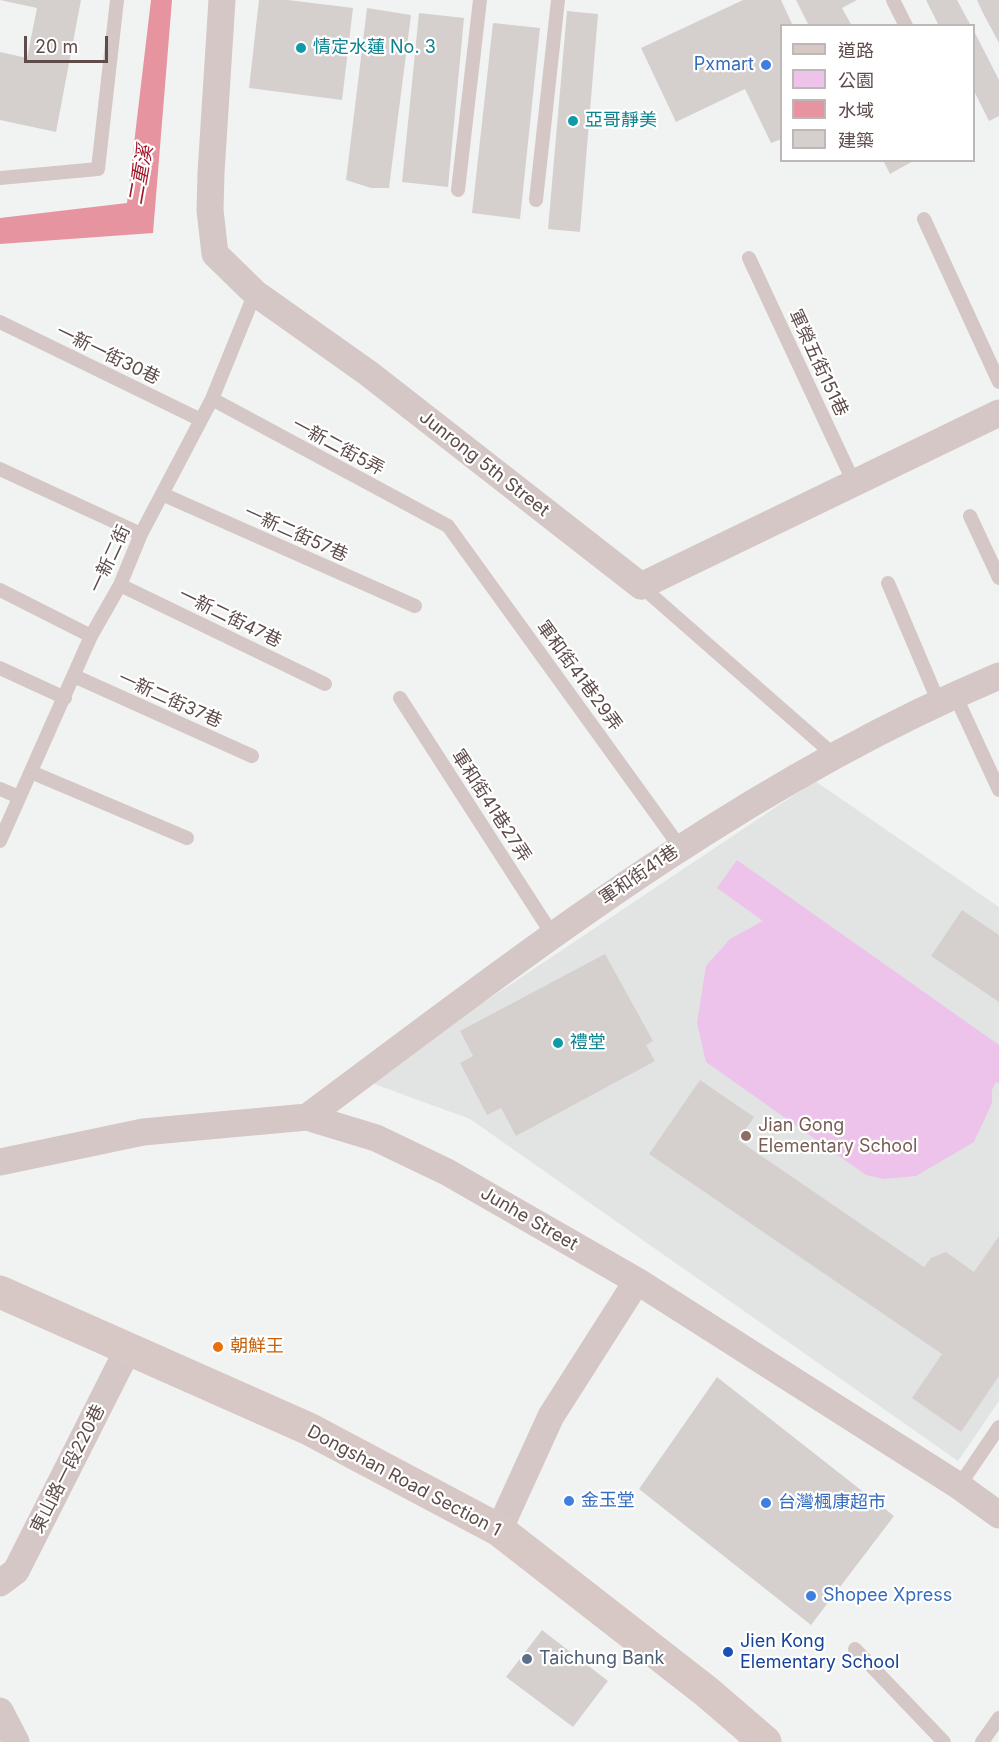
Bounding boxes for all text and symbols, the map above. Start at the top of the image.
scale bar [27,24,111,62]
legend [780,24,975,162]
text: 20 m [35,36,78,57]
place label: 情定水蓮 No. 3 [313,37,436,59]
text: 道路 [838,40,874,61]
marker: 情定水蓮 No. 3 [294,41,308,55]
place label: Pxmart [694,54,754,76]
marker: Pxmart [759,58,773,72]
text: 公園 [838,70,874,91]
text: 水域 [838,100,874,121]
place label: 亞哥靜美 [585,110,657,132]
marker: 亞哥靜美 [566,114,580,128]
text: 建築 [838,130,874,151]
water label: 二重溪 [124,143,158,207]
street label: 軍榮五街151巷 [784,306,852,420]
street label: 一新一街30巷 [53,321,163,389]
street label: Junrong 5th Street [415,407,553,521]
street label: 一新二街5弄 [288,414,388,480]
street label: 一新二街57巷 [241,502,351,566]
street label: 一新二街 [85,522,135,596]
street label: 一新二街47巷 [175,584,285,652]
street label: 軍和街41巷29弄 [532,617,626,735]
street label: 一新二街37巷 [115,667,225,733]
street label: 軍和街41巷27弄 [447,746,535,866]
street label: 軍和街41巷 [595,841,683,909]
place label: 禮堂 [570,1032,606,1054]
marker: 禮堂 [551,1036,565,1050]
place label: Jian Gong Elementary School [758,1115,917,1158]
marker: Jian Gong Elementary School [739,1129,753,1143]
street label: Junhe Street [477,1183,581,1255]
place label: 朝鮮王 [230,1336,284,1358]
marker: 朝鮮王 [211,1340,225,1354]
street label: 東山路一段220巷 [26,1401,110,1537]
street label: Dongshan Road Section 1 [303,1421,505,1541]
place label: 金玉堂 [581,1490,635,1512]
place label: 台灣楓康超市 [778,1492,886,1514]
marker: 金玉堂 [562,1494,576,1508]
marker: 台灣楓康超市 [759,1496,773,1510]
place label: Shopee Xpress [823,1585,952,1607]
marker: Shopee Xpress [804,1589,818,1603]
place label: Jien Kong Elementary School [740,1631,899,1674]
marker: Jien Kong Elementary School [721,1645,735,1659]
place label: Taichung Bank [539,1648,664,1670]
marker: Taichung Bank [520,1652,534,1666]

